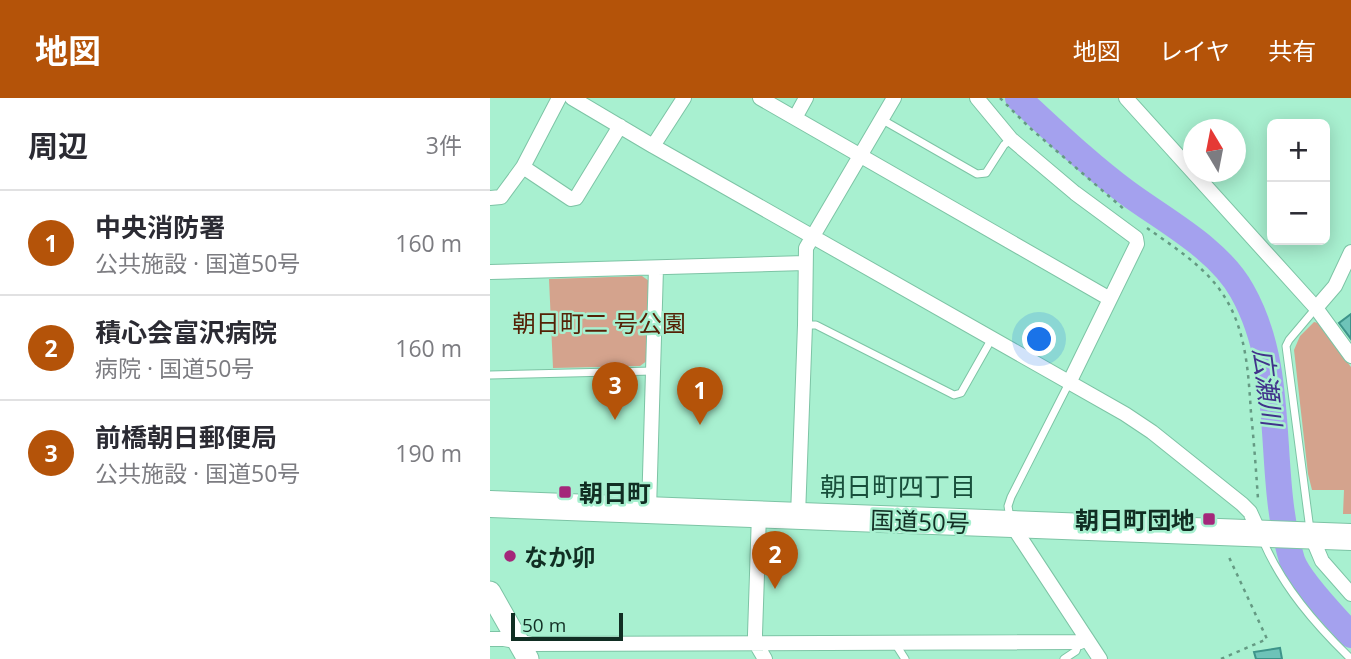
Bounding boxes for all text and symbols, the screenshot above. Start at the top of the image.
text: 地図 [35,28,101,73]
text: 地図 [1073,34,1121,67]
text: レイヤ [1159,34,1230,67]
text: 共有 [1268,34,1316,67]
north arrow [1183,119,1246,182]
map controls [1267,119,1330,245]
button: + [1267,119,1330,182]
text: 周辺 [28,125,88,166]
text: 3件 [426,129,462,161]
button: − [1267,182,1330,245]
text: 中央消防署 [95,209,225,245]
text: 1 [44,227,58,259]
text: 160 m [395,227,462,259]
text: 公共施設 · 国道50号 [95,247,300,279]
park label: 朝日町二 号公園 [512,306,686,339]
text: 積心会富沢病院 [95,314,277,350]
your location [1022,322,1056,356]
text: 2 [44,332,58,364]
text: 160 m [395,332,462,364]
water label: 広瀬川 [1245,346,1291,431]
text: 病院 · 国道50号 [95,352,254,384]
pin: 3 [592,362,638,420]
pin: 1 [677,367,723,425]
text: 前橋朝日郵便局 [95,419,277,455]
text: 3 [44,437,58,469]
text: 190 m [395,437,462,469]
text: 公共施設 · 国道50号 [95,457,300,489]
district label: 朝日町四丁目 [820,468,976,504]
place label: 朝日町 [579,476,651,509]
marker: 朝日町 [557,484,573,500]
street label: 国道50号 [870,503,970,539]
place label: 朝日町団地 [1075,503,1195,536]
marker: 朝日町団地 [1201,511,1217,527]
pin: 2 [752,531,798,589]
place label: なか卯 [524,540,596,573]
marker: なか卯 [502,548,518,564]
scale bar [511,610,623,642]
text: 50 m [522,612,566,638]

